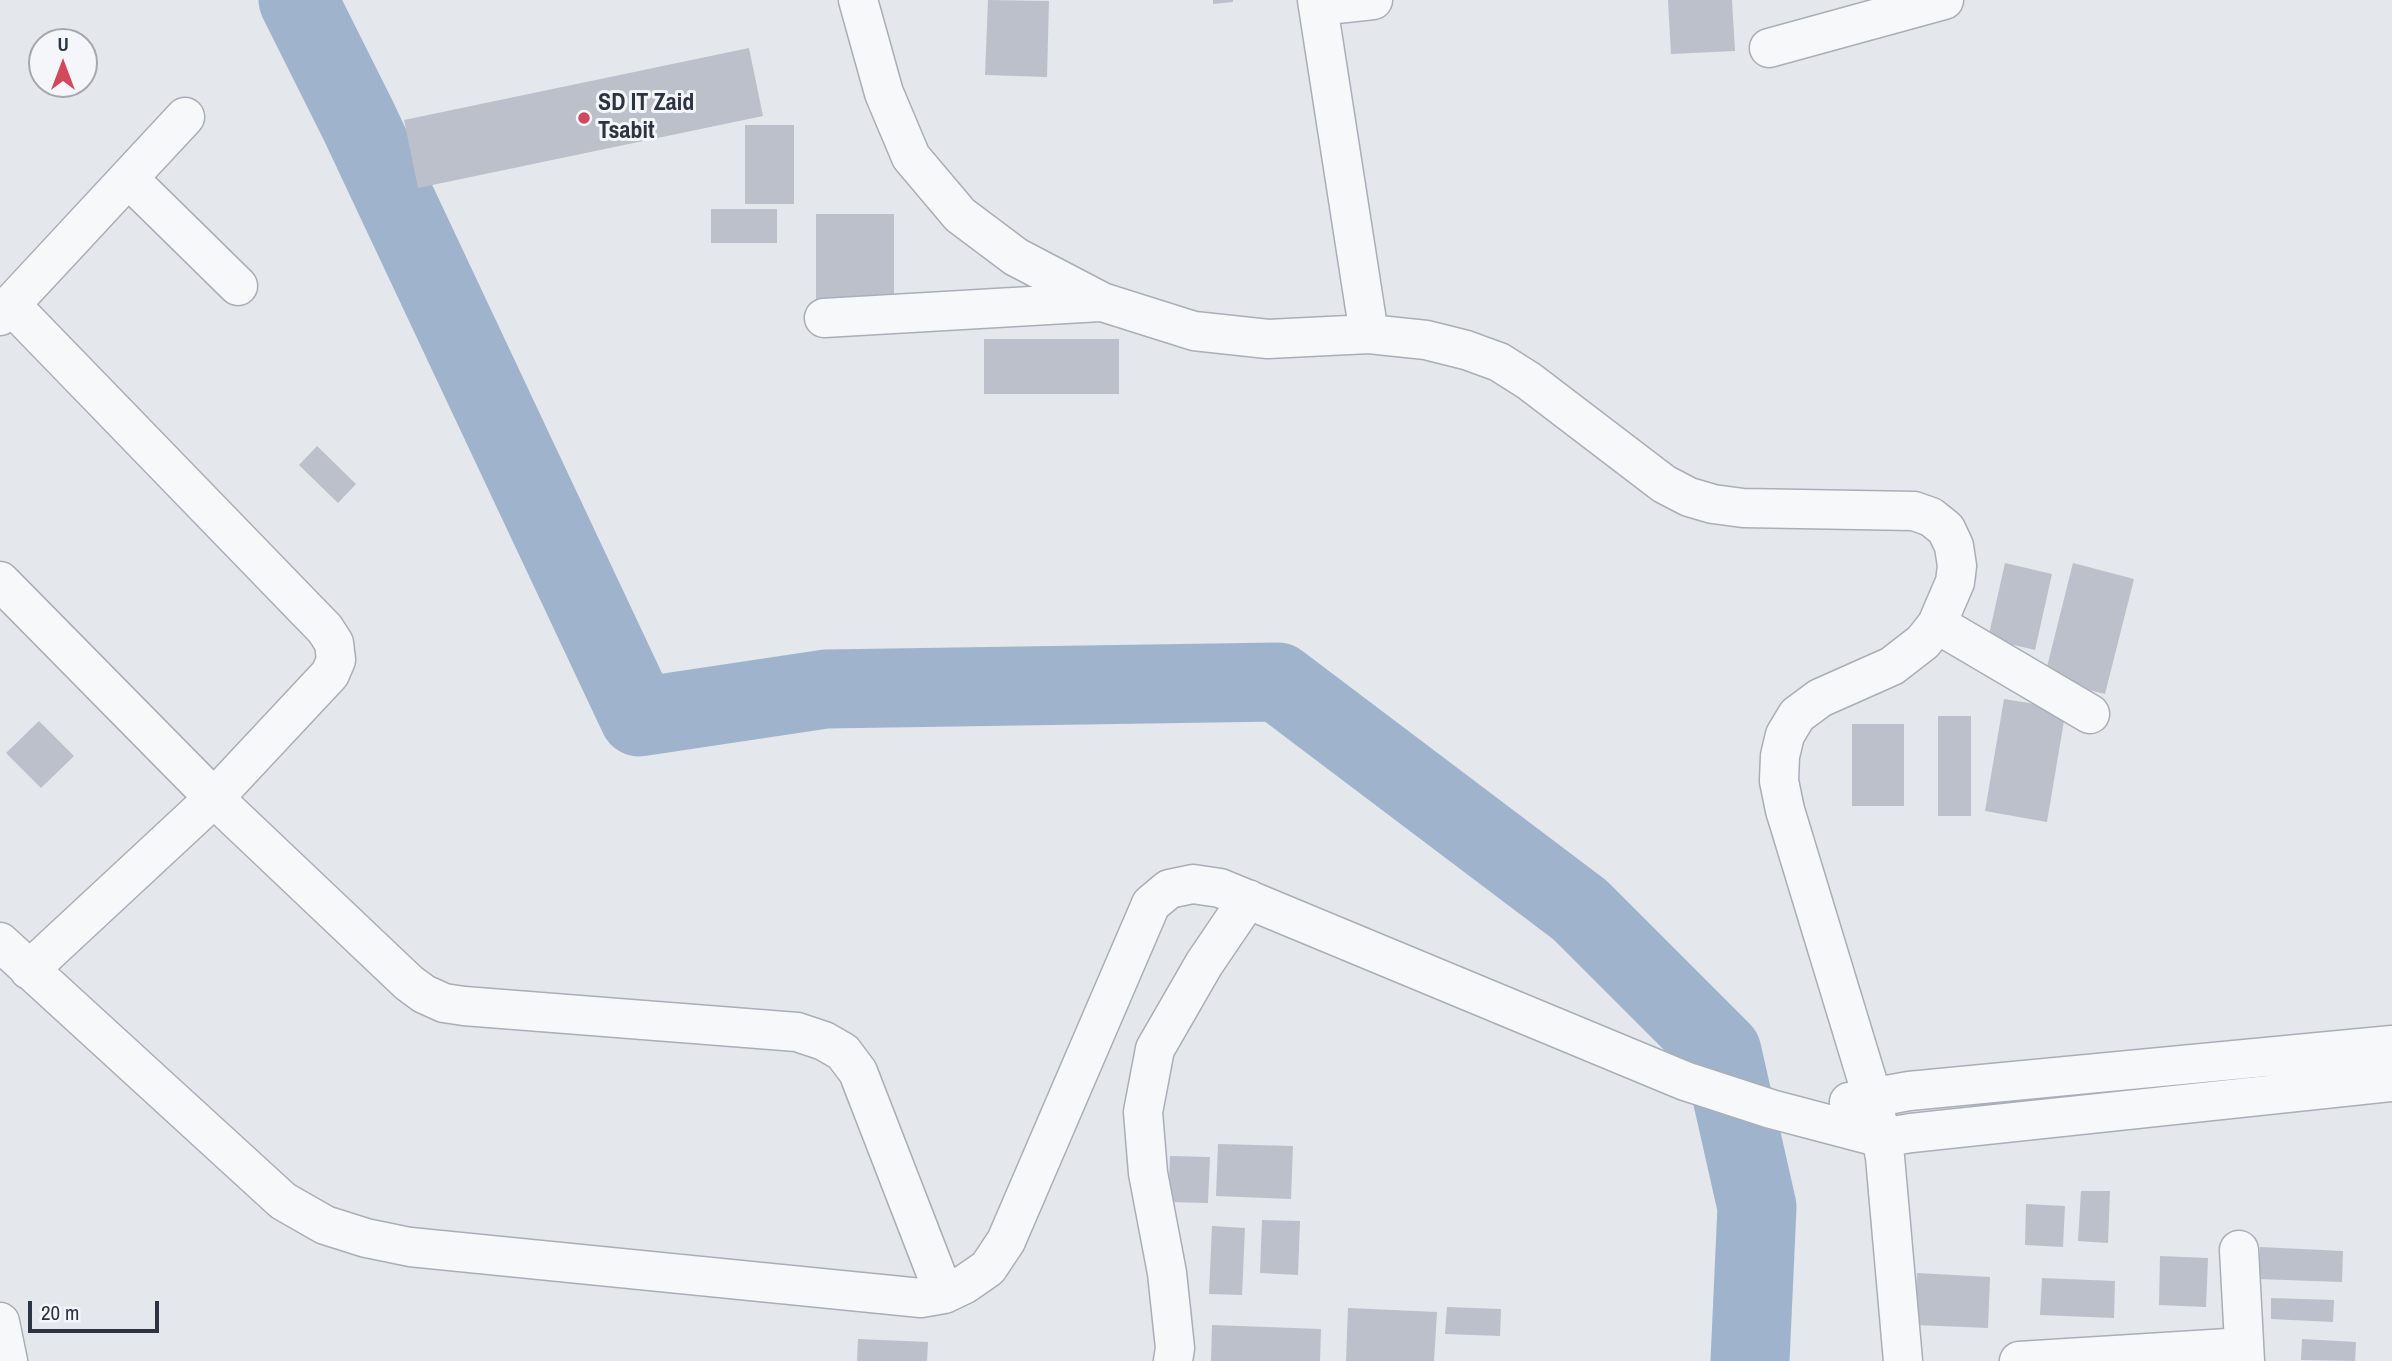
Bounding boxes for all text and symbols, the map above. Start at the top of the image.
north arrow [28,28,98,98]
text: U [57,31,69,57]
place label: SD IT Zaid Tsabit [598,90,694,146]
marker: SD IT Zaid Tsabit [576,110,592,126]
scale bar [32,1288,163,1332]
text: 20 m [41,1298,79,1327]

